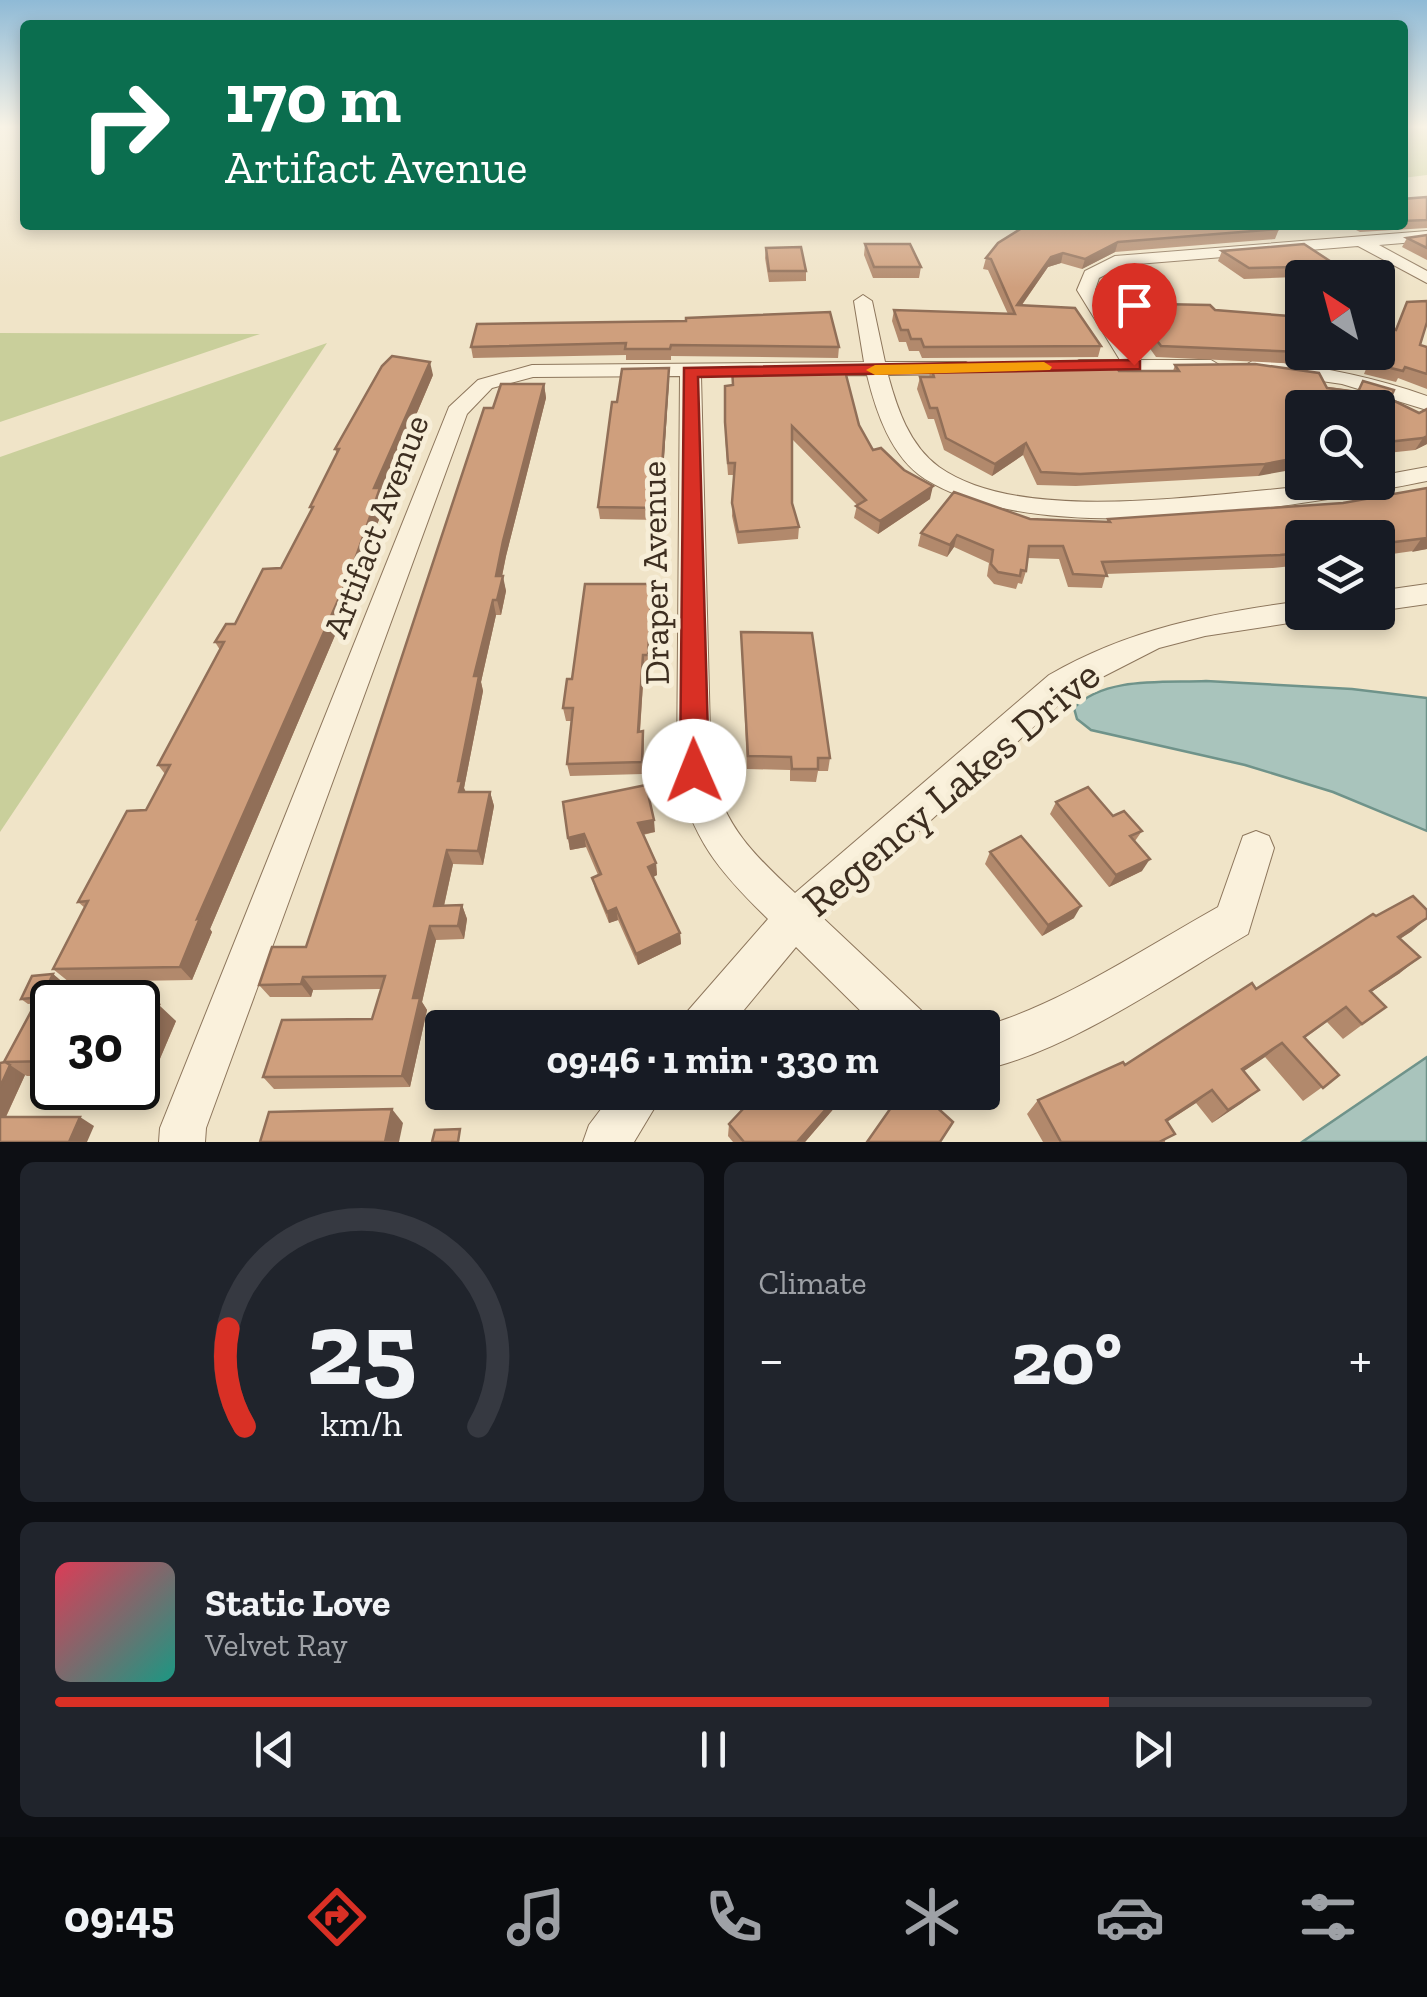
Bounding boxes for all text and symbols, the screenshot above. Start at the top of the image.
text: 170 m [225,56,401,140]
icon: right [60,60,190,190]
text: Artifact Avenue [225,141,527,195]
north arrow [1285,260,1395,370]
map controls [1285,260,1395,630]
pin [1092,263,1177,366]
icon: arrive [1107,278,1162,333]
button: search [1285,390,1395,500]
street label: Artifact Avenue [314,409,438,643]
street label: Draper Avenue [632,461,678,685]
button: layers [1285,520,1395,630]
street label: Regency Lakes Drive [792,649,1110,927]
position arrow [642,719,746,823]
speed limit sign: 30 [30,980,160,1110]
text: 09:46 · 1 min · 330 m [546,1037,879,1083]
text: Climate [759,1264,867,1302]
text: 25 [307,1286,417,1411]
text: 20° [1011,1313,1122,1403]
text: − [759,1326,784,1392]
text: + [1349,1326,1372,1392]
text: km/h [321,1402,403,1445]
text: Static Love [205,1580,390,1626]
text: Velvet Ray [205,1626,348,1664]
icon: previous [247,1722,302,1777]
icon: pause [686,1722,741,1777]
icon: next [1125,1722,1180,1777]
icon: directions [302,1882,372,1952]
icon: music [501,1882,571,1952]
icon: phone [699,1882,769,1952]
icon: climate [897,1882,967,1952]
icon: car [1095,1882,1165,1952]
icon: filters [1293,1882,1363,1952]
text: 09:45 [64,1890,174,1944]

